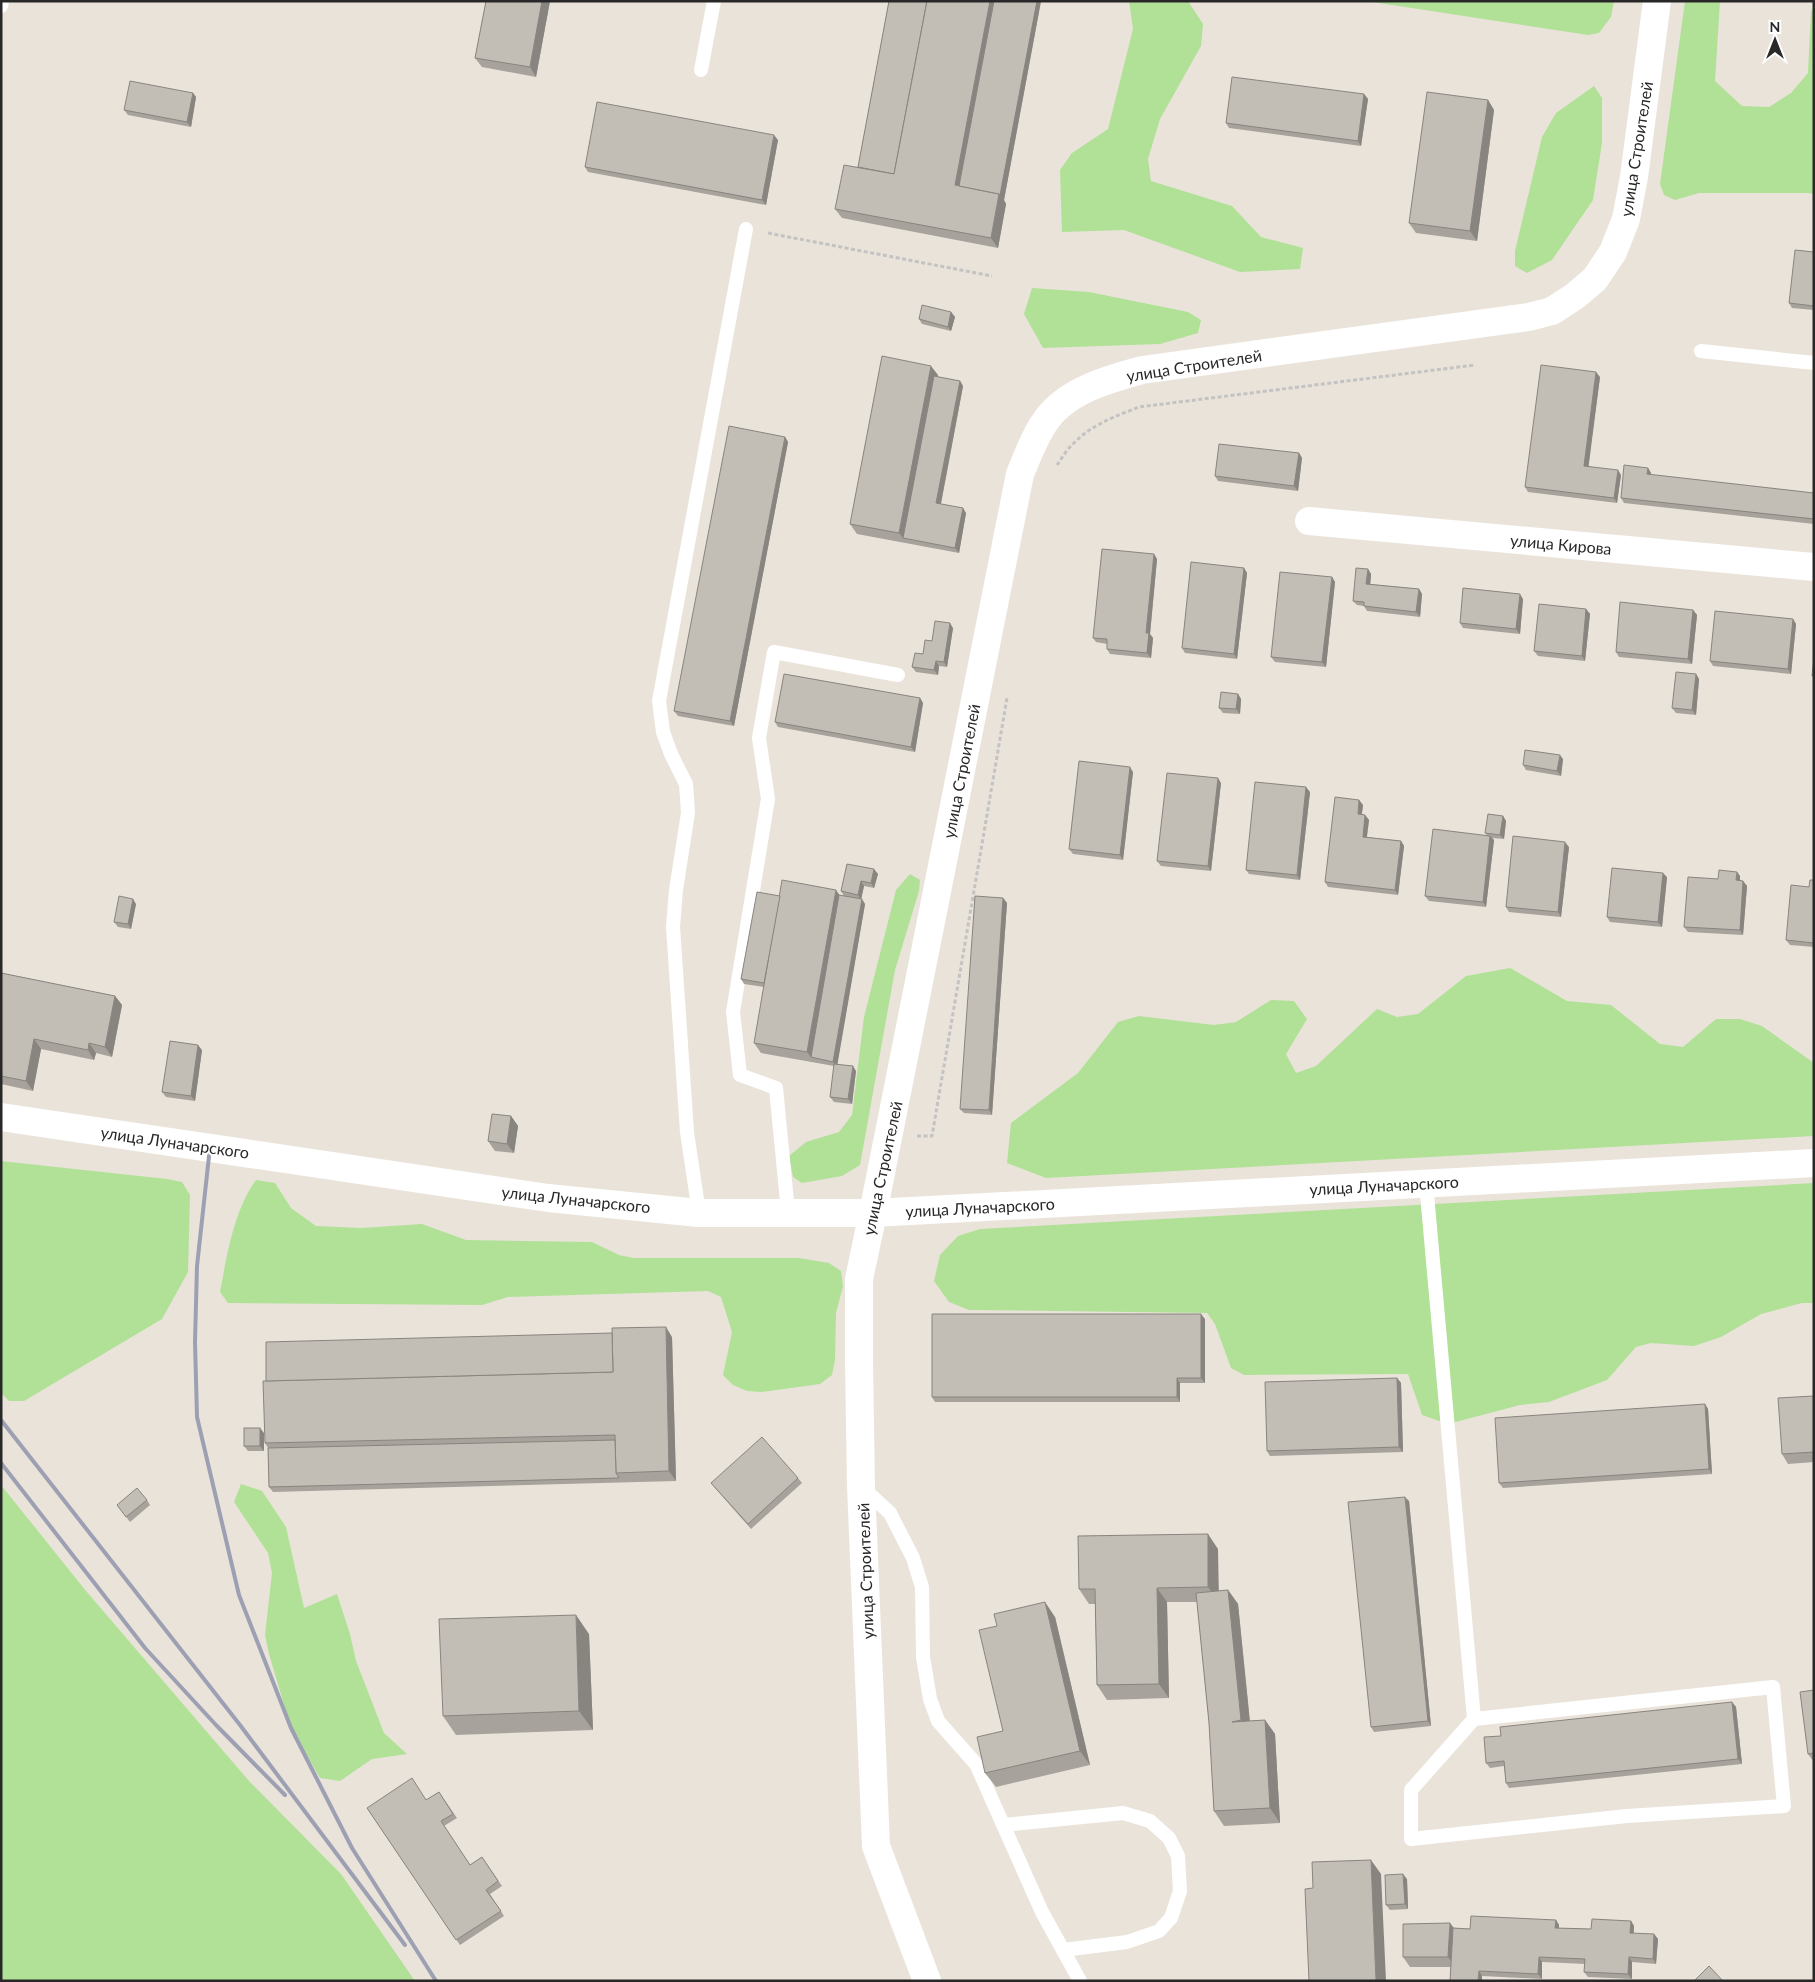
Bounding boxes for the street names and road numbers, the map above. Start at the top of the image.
street label: улица Строителей [1616,80,1656,218]
street label: улица Строителей [1125,345,1263,385]
street label: улица Кирова [1510,530,1612,558]
street label: улица Строителей [939,702,983,840]
street label: улица Строителей [858,1099,906,1237]
street label: улица Луначарского [100,1122,250,1162]
street label: улица Луначарского [1309,1172,1459,1198]
street label: улица Луначарского [501,1182,651,1216]
street label: улица Луначарского [905,1194,1055,1220]
street label: улица Строителей [853,1502,877,1640]

